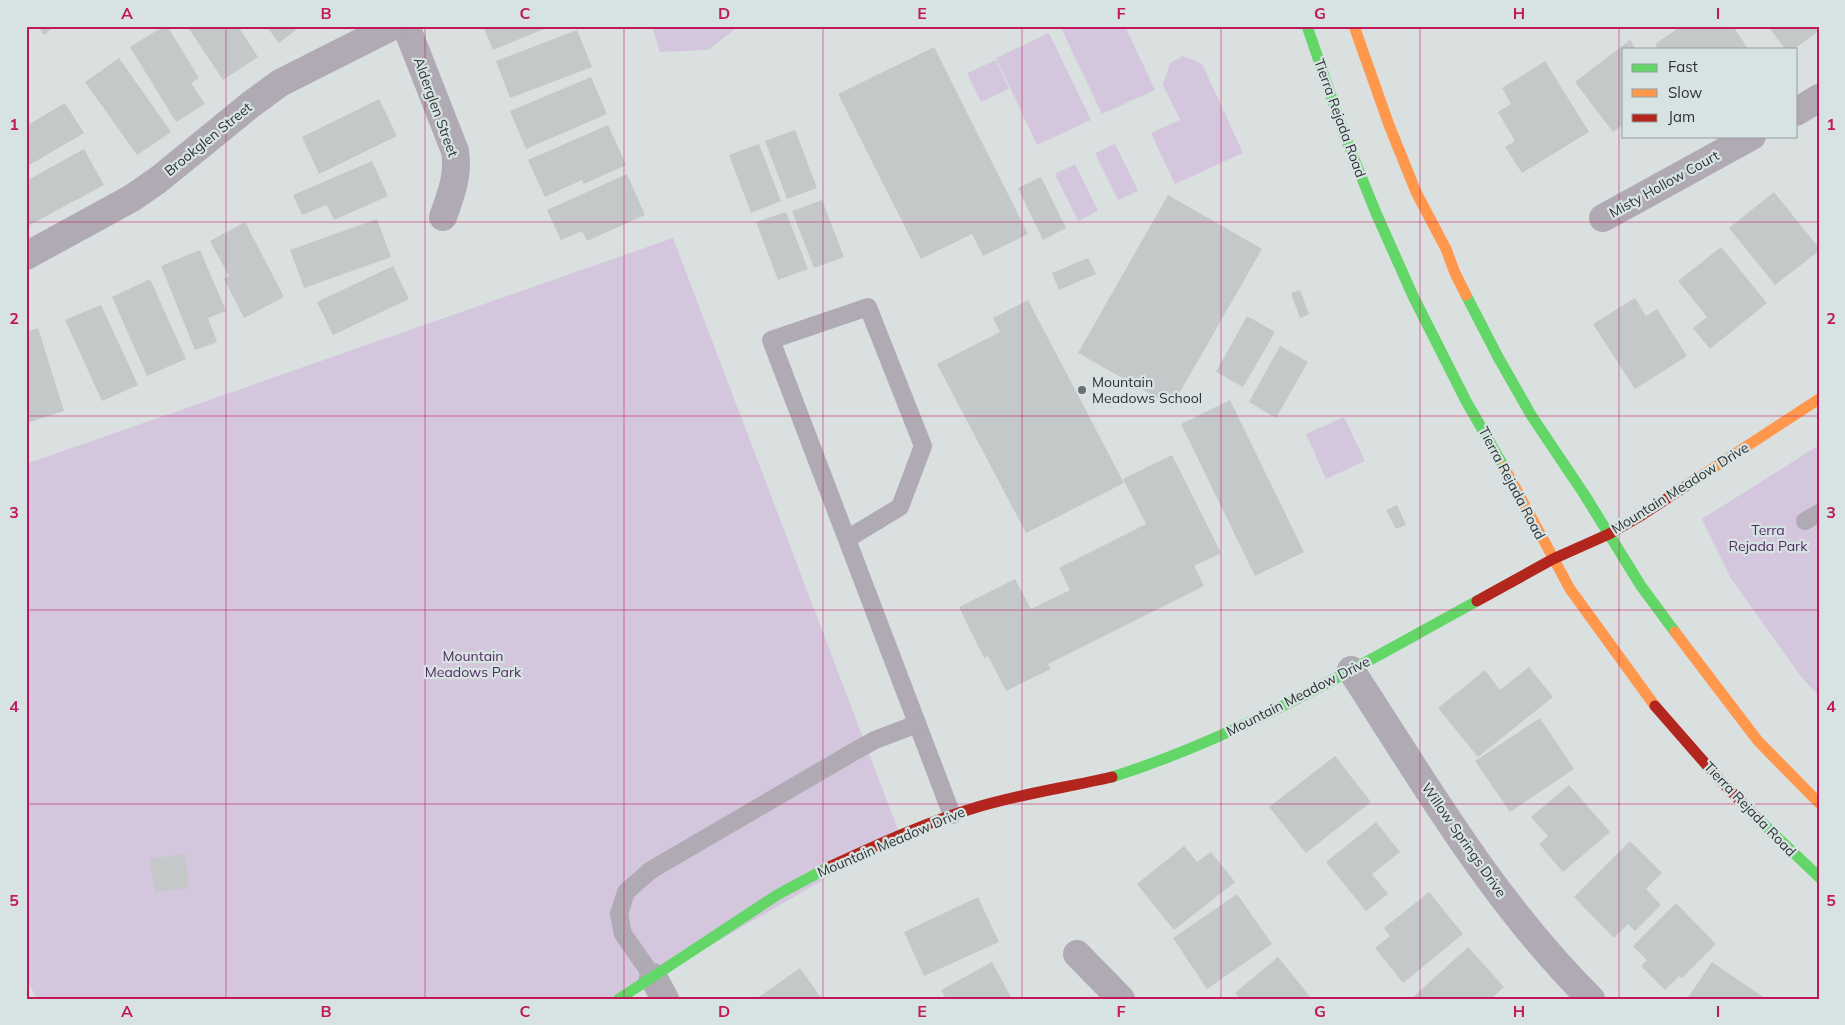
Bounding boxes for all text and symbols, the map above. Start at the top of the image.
text: A [121,3,133,23]
text: B [320,3,332,23]
text: C [520,3,531,23]
text: D [718,3,730,23]
text: E [917,3,927,23]
text: F [1116,3,1126,23]
text: G [1314,3,1326,23]
text: H [1513,3,1525,23]
text: I [1716,3,1720,23]
legend [1622,48,1798,138]
street label: Alderglen Street [410,55,462,159]
street label: Tierra Rejada Road [1310,56,1370,180]
text: Fast [1668,57,1698,76]
text: Slow [1668,83,1702,102]
street label: Brookglen Street [161,98,256,180]
text: Jam [1668,107,1695,126]
text: 1 [9,114,19,134]
text: 1 [1826,114,1836,134]
street label: Misty Hollow Court [1606,146,1722,222]
text: 2 [9,308,19,328]
text: 2 [1826,308,1836,328]
place label: Mountain Meadows School [1092,373,1202,407]
marker: Mountain Meadows School [1076,384,1088,396]
street label: Tierra Rejada Road [1475,423,1549,543]
street label: Mountain Meadow Drive [1608,438,1752,538]
text: 3 [9,502,19,522]
text: 3 [1826,502,1836,522]
park label: Terra Rejada Park [1729,521,1808,555]
park label: Mountain Meadows Park [425,647,522,681]
street label: Mountain Meadow Drive [1223,652,1373,740]
text: 4 [9,696,19,716]
text: 4 [1826,696,1836,716]
street label: Tierra Rejada Road [1700,758,1800,860]
street label: Willow Springs Drive [1418,779,1510,901]
street label: Mountain Meadow Drive [814,803,968,881]
text: 5 [9,890,19,910]
text: 5 [1826,890,1836,910]
text: A [121,1001,133,1021]
text: B [320,1001,332,1021]
text: C [520,1001,531,1021]
text: D [718,1001,730,1021]
text: E [917,1001,927,1021]
text: F [1116,1001,1126,1021]
text: G [1314,1001,1326,1021]
text: H [1513,1001,1525,1021]
text: I [1716,1001,1720,1021]

